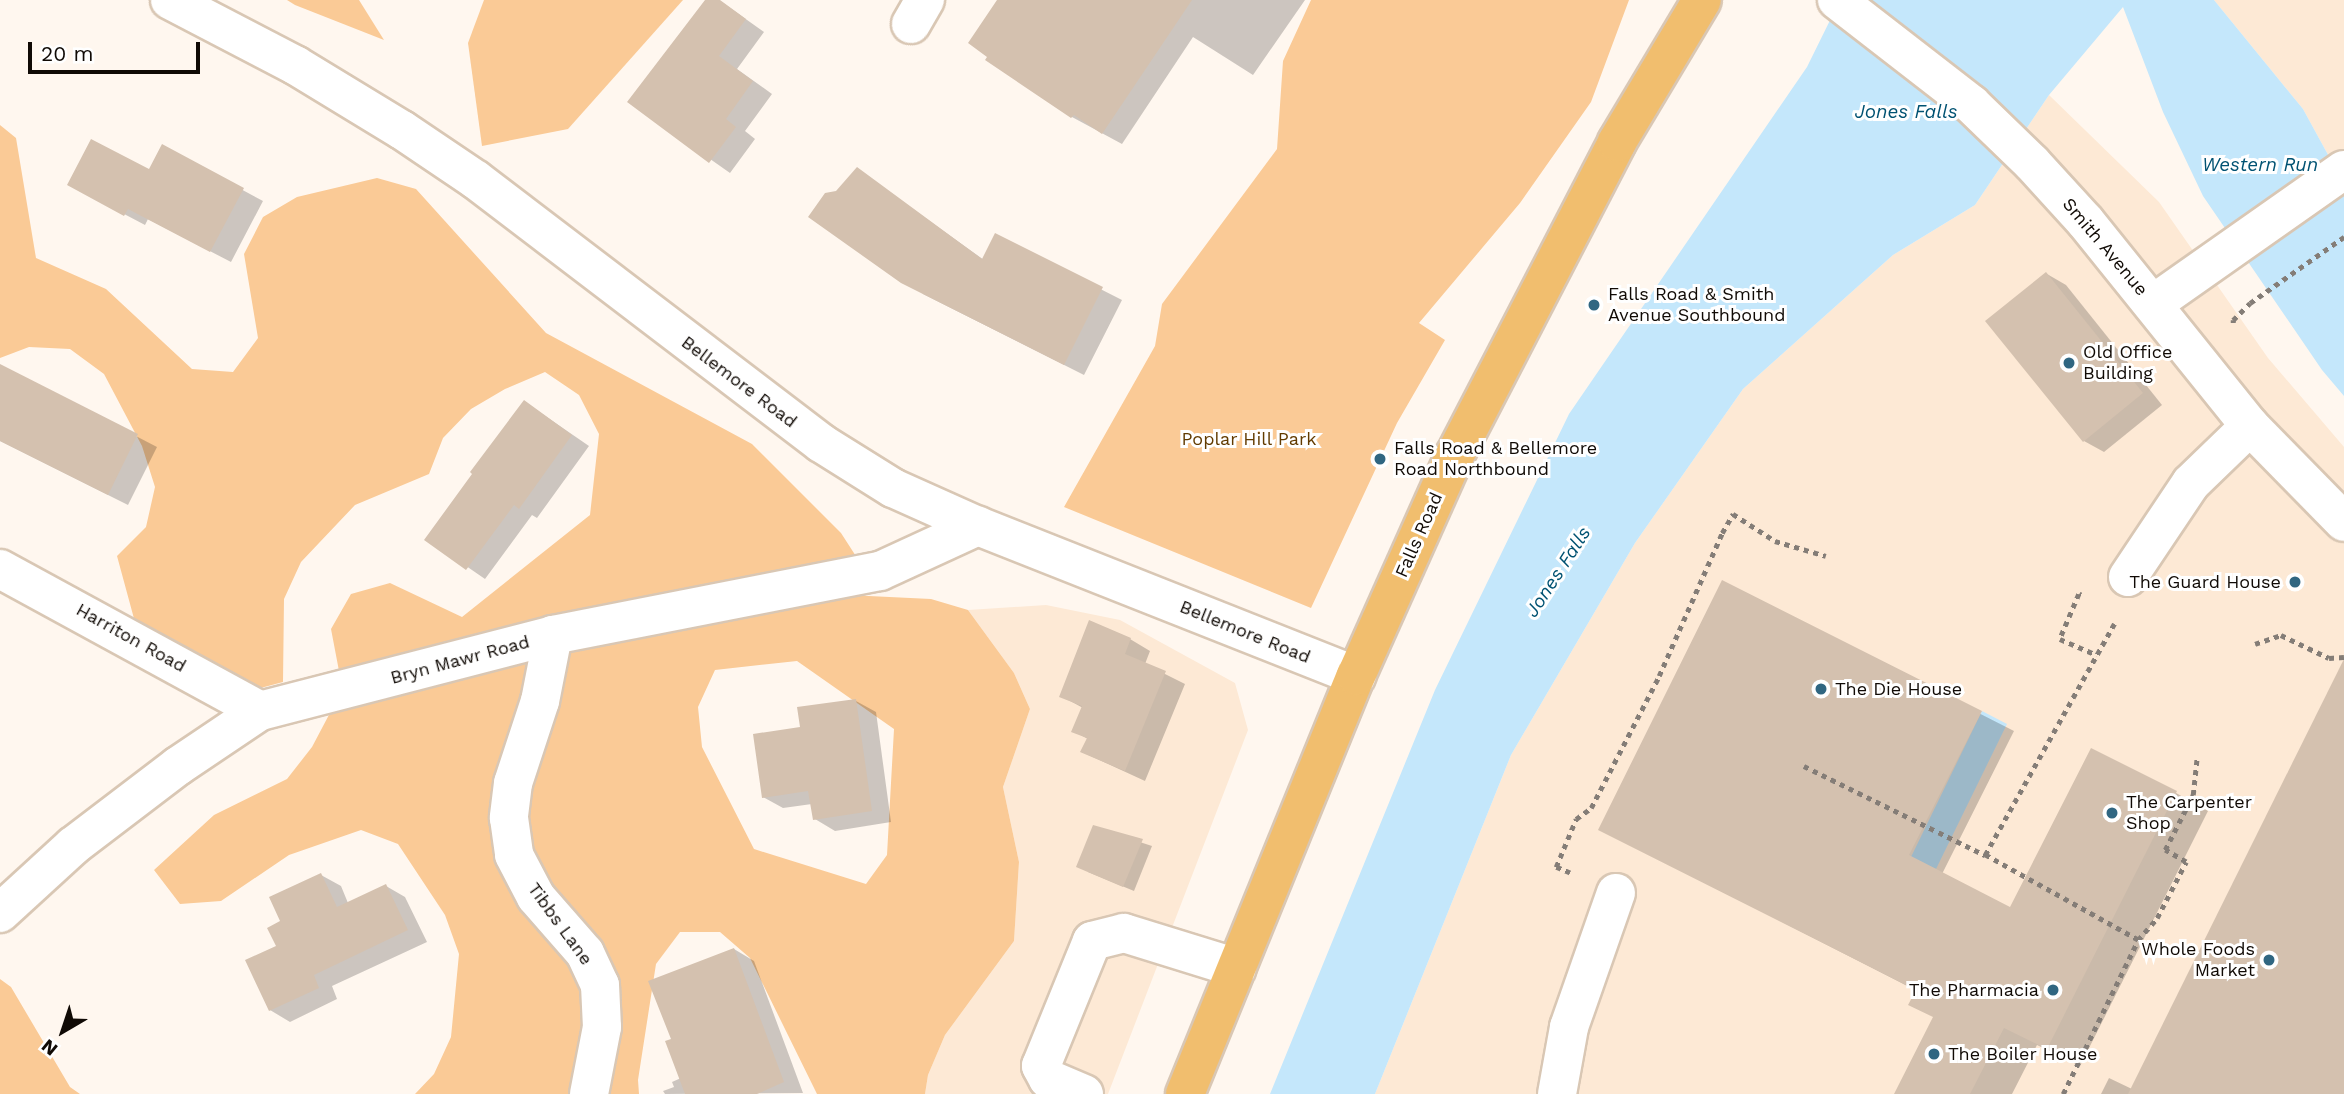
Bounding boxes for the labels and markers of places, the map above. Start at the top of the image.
place label: Falls Road & Smith Avenue Southbound [1608,284,1786,326]
marker: Falls Road & Smith Avenue Southbound [1586,297,1602,313]
place label: Old Office Building [2083,342,2172,384]
marker: Old Office Building [2061,355,2077,371]
place label: Falls Road & Bellemore Road Northbound [1394,438,1597,480]
marker: Falls Road & Bellemore Road Northbound [1372,451,1388,467]
place label: The Guard House [2129,571,2281,593]
marker: The Guard House [2287,574,2303,590]
place label: The Die House [1835,678,1962,700]
marker: The Die House [1813,681,1829,697]
place label: The Carpenter Shop [2126,792,2252,834]
marker: The Carpenter Shop [2104,805,2120,821]
place label: Whole Foods Market [2141,939,2255,982]
marker: Whole Foods Market [2261,952,2277,968]
place label: The Pharmacia [1909,979,2039,1001]
marker: The Pharmacia [2045,982,2061,998]
place label: The Boiler House [1948,1043,2098,1065]
marker: The Boiler House [1926,1046,1942,1062]

